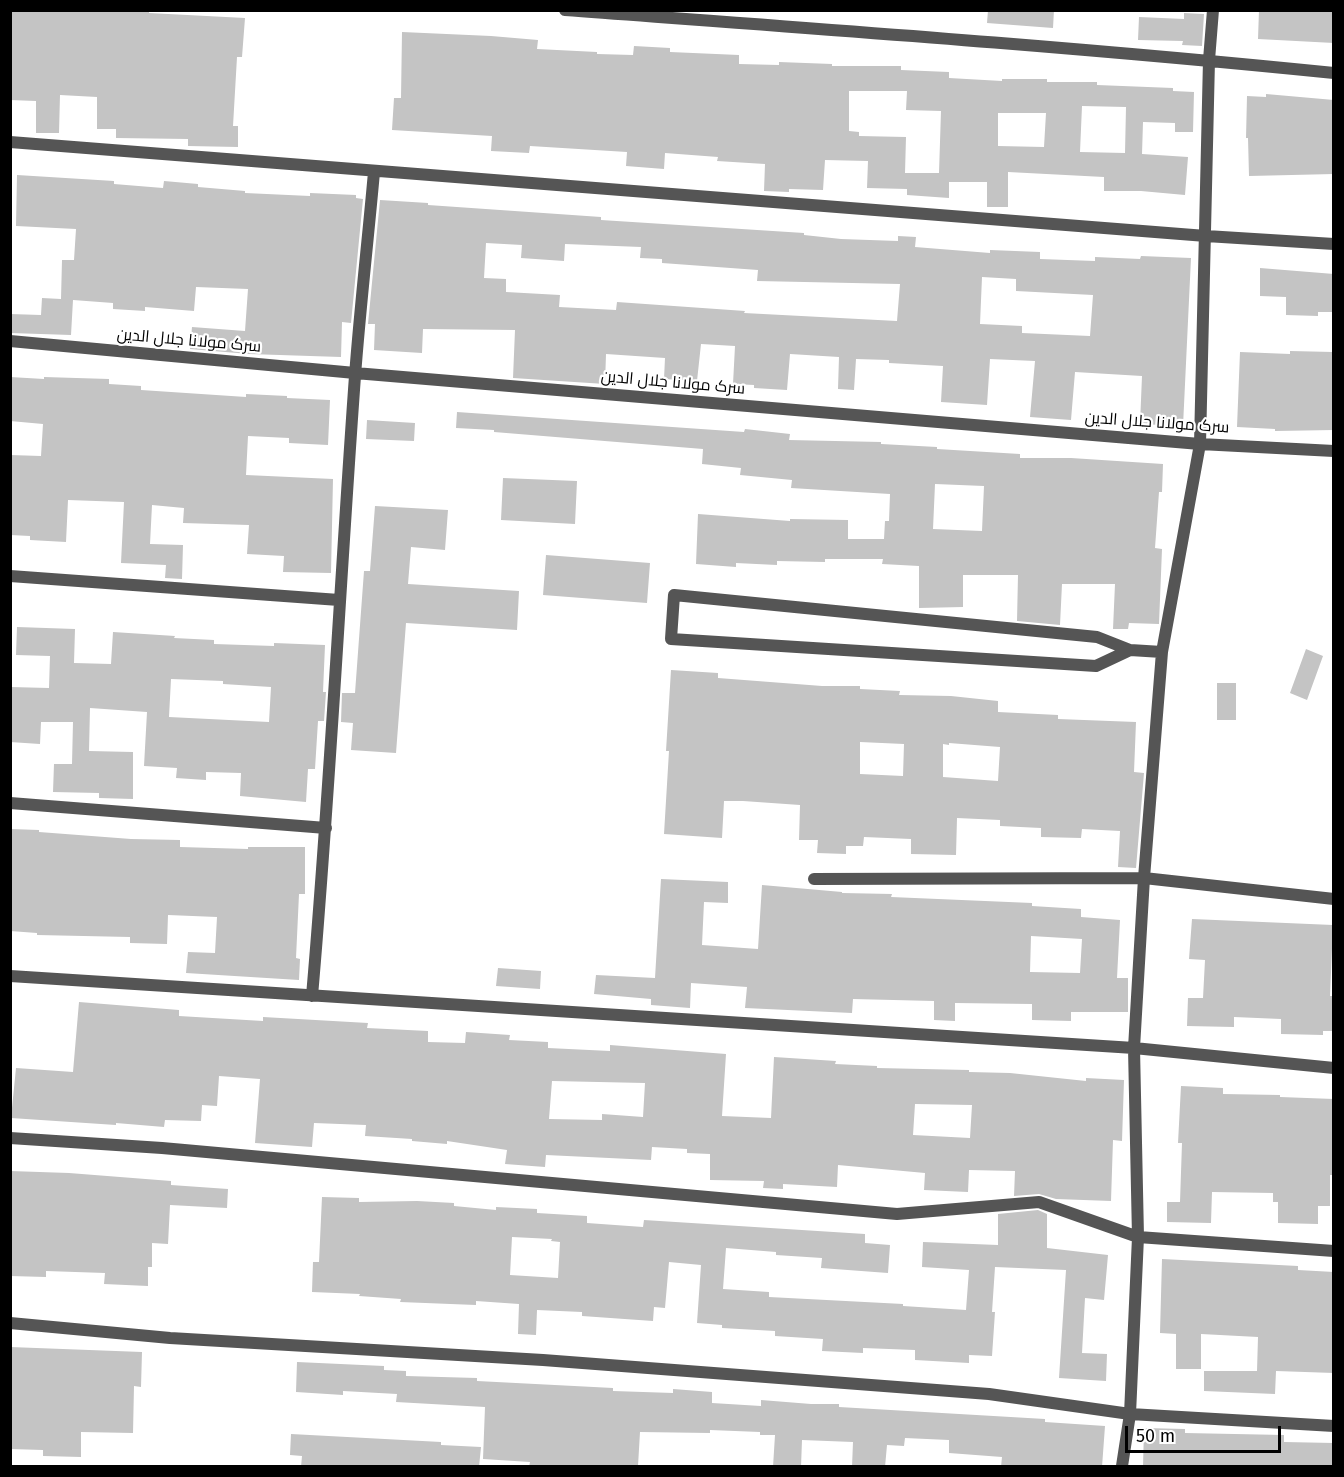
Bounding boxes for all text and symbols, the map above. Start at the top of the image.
street label: سرک مولانا جلال الدین [116,325,262,357]
street label: سرک مولانا جلال الدین [600,367,746,399]
street label: سرک مولانا جلال الدین [1084,408,1230,438]
scale bar [1128,1414,1284,1452]
text: 50 m [1136,1425,1175,1447]

